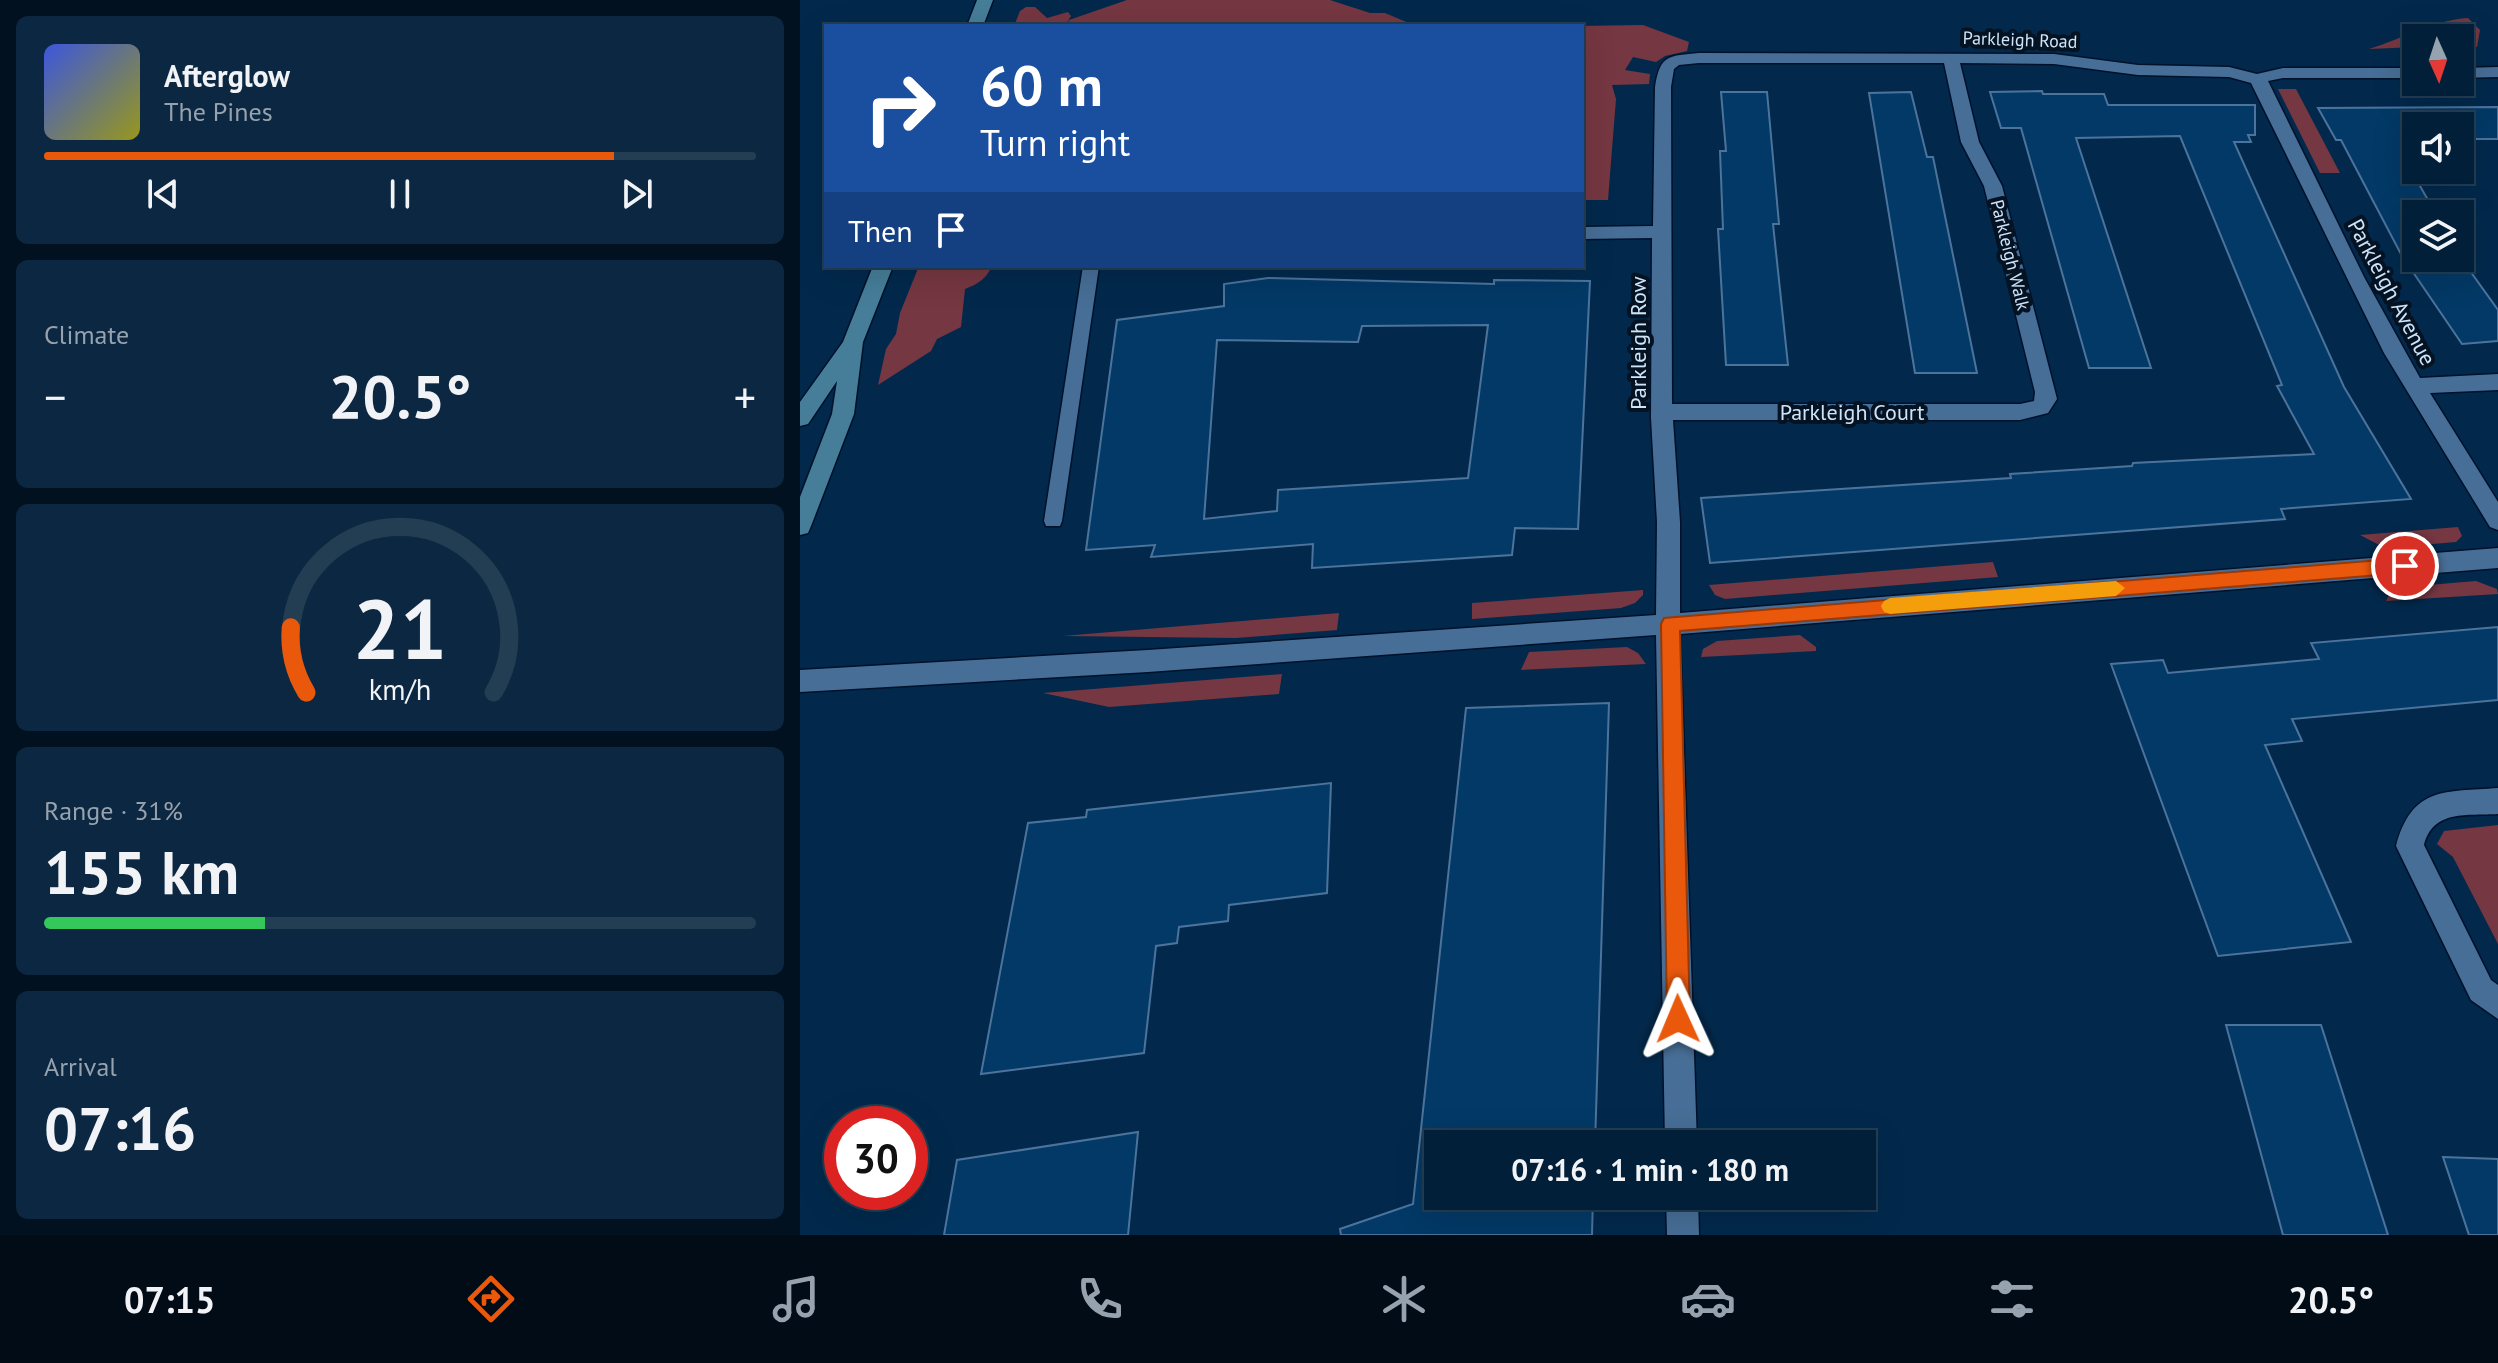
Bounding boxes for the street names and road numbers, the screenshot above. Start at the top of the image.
street label: Parkleigh Road [1962,26,2078,53]
street label: Parkleigh Walk [1986,197,2035,313]
street label: Parkleigh Avenue [2342,214,2442,370]
street label: Parkleigh Row [1624,276,1652,410]
street label: Parkleigh Court [1780,398,1925,426]

